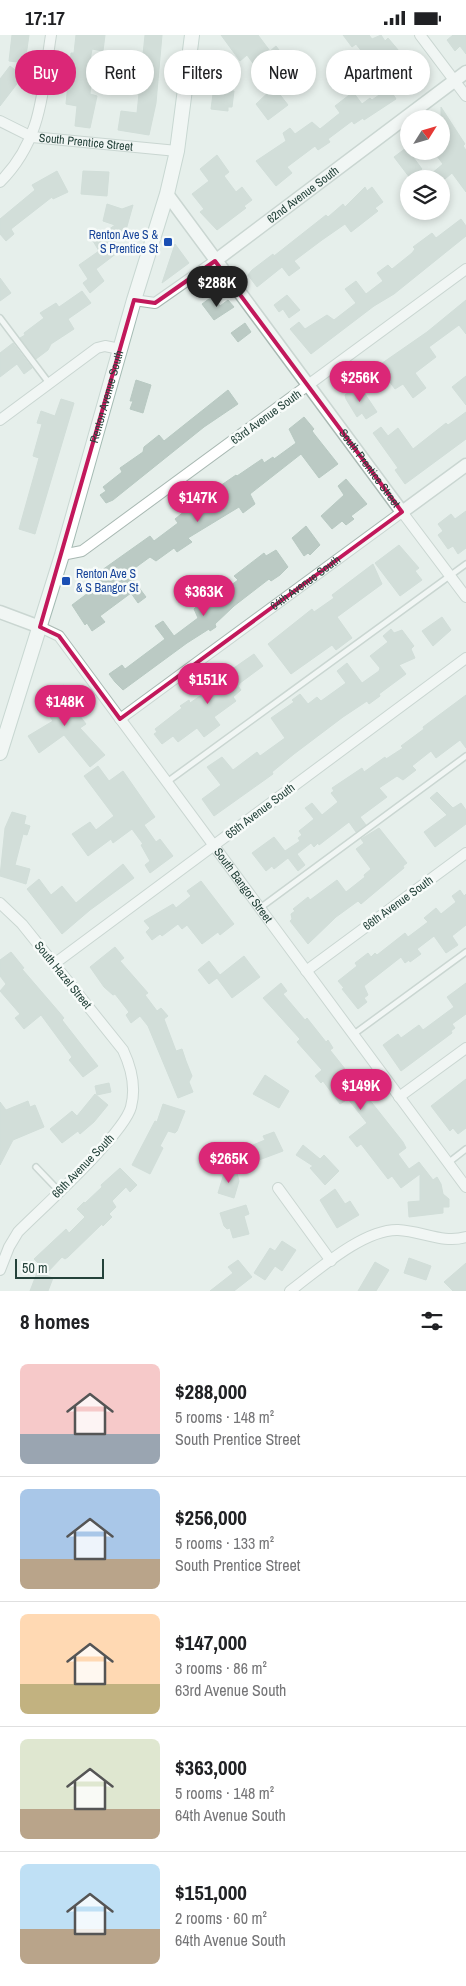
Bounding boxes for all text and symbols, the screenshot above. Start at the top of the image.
text: 17:17 [25,5,65,31]
chip: Buy [15,50,76,95]
chip: Rent [86,50,154,95]
chip: Filters [164,50,241,95]
chip: New [251,50,316,95]
chip: Apartment [326,50,430,95]
north arrow [400,110,450,160]
map controls [400,110,450,220]
street label: South Prentice Street [38,130,134,155]
street label: 62nd Avenue South [264,163,342,227]
button: layers [400,170,450,220]
place label: Renton Ave S & S Prentice St [89,227,158,257]
marker: Renton Ave S & S Prentice St [162,236,174,248]
pin: $288K [182,265,252,308]
text: $288K [198,271,236,293]
street label: Renton Avenue South [86,348,127,445]
pin: $256K [325,361,395,403]
text: $256K [341,366,379,388]
street label: 63rd Avenue South [228,386,304,448]
street label: South Prentice Street [335,426,404,511]
pin: $147K [163,481,233,523]
text: $147K [179,486,217,508]
street label: 64th Avenue South [267,552,344,614]
place label: Renton Ave S & S Bangor St [76,566,139,596]
marker: Renton Ave S & S Bangor St [60,575,72,587]
pin: $363K [169,575,239,617]
text: $363K [185,580,223,602]
pin: $151K [173,663,243,705]
text: $151K [189,668,227,690]
pin: $148K [30,685,100,727]
text: $148K [46,690,84,712]
street label: 65th Avenue South [222,780,298,842]
street label: South Bangor Street [210,845,276,926]
street label: 66th Avenue South [360,872,436,934]
street label: South Hazel Street [31,938,95,1012]
pin: $149K [326,1069,396,1111]
text: $149K [342,1074,380,1096]
street label: 66th Avenue South [48,1131,118,1201]
pin: $265K [194,1141,264,1184]
text: $265K [210,1147,248,1169]
scale bar [15,1256,104,1279]
text: 50 m [22,1259,48,1277]
text: 8 homes [20,1307,90,1336]
icon: filters [418,1307,446,1335]
text: $288,000 [175,1377,247,1406]
icon: home [60,1384,120,1444]
text: 5 rooms · 148 m² [175,1406,274,1428]
text: South Prentice Street [175,1428,300,1450]
text: $256,000 [175,1503,247,1532]
icon: home [60,1509,120,1569]
text: 5 rooms · 133 m² [175,1532,274,1554]
text: South Prentice Street [175,1554,300,1576]
text: $147,000 [175,1628,247,1657]
icon: home [60,1634,120,1694]
text: 3 rooms · 86 m² [175,1657,267,1679]
text: 63rd Avenue South [175,1679,286,1701]
text: $363,000 [175,1753,247,1782]
icon: home [60,1759,120,1819]
text: 5 rooms · 148 m² [175,1782,274,1804]
text: 64th Avenue South [175,1804,286,1826]
text: $151,000 [175,1878,247,1907]
icon: home [60,1884,120,1944]
text: 2 rooms · 60 m² [175,1907,267,1929]
text: 64th Avenue South [175,1929,286,1951]

